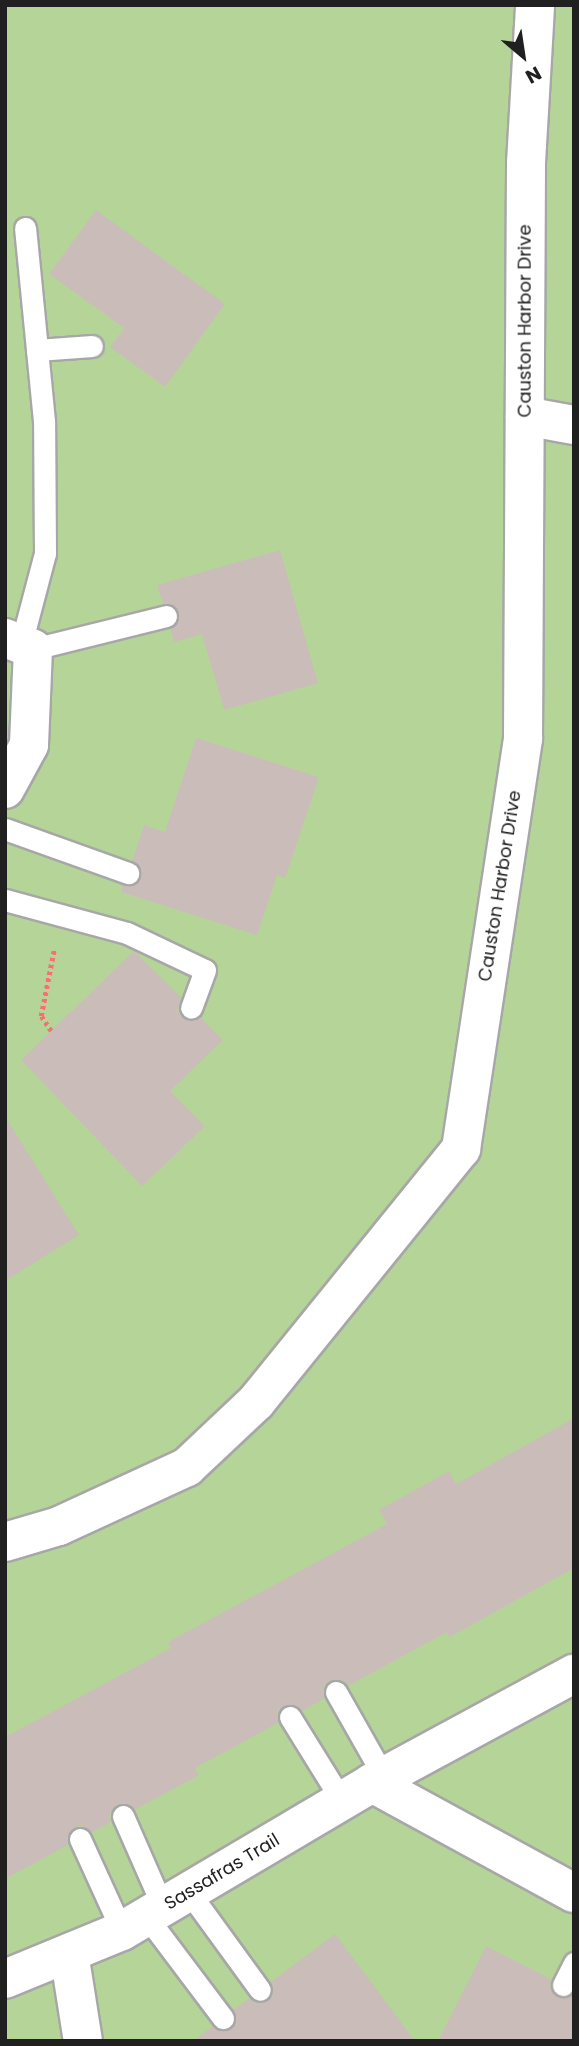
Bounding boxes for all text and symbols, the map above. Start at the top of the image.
north arrow [488,21,558,91]
text: N [521,60,546,90]
street label: Causton Harbor Drive [514,224,536,418]
street label: Causton Harbor Drive [474,789,526,983]
street label: Sassafras Trail [161,1829,283,1915]

